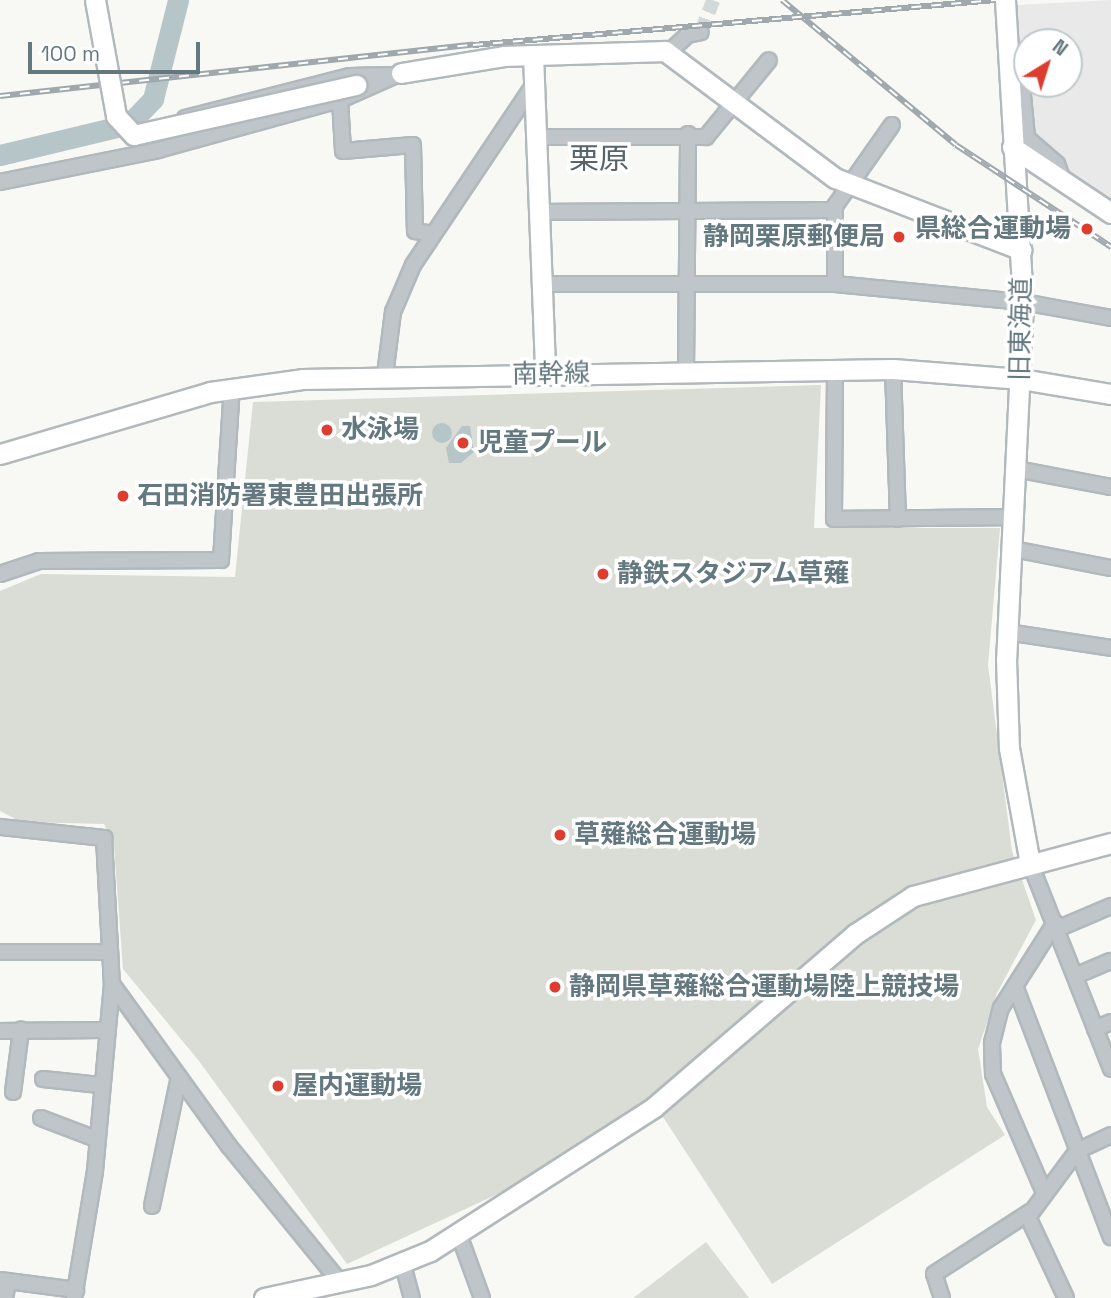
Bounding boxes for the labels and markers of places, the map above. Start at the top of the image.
place label: 県総合運動場 [915,213,1071,245]
marker: 県総合運動場 [1077,219,1097,239]
place label: 静岡栗原郵便局 [703,221,885,253]
marker: 静岡栗原郵便局 [891,229,907,245]
place label: 水泳場 [341,414,419,446]
marker: 水泳場 [319,422,335,438]
place label: 児童プール [477,427,607,459]
marker: 児童プール [455,435,471,451]
place label: 石田消防署東豊田出張所 [137,480,423,512]
marker: 石田消防署東豊田出張所 [115,488,131,504]
place label: 静鉄スタジアム草薙 [617,558,851,590]
marker: 静鉄スタジアム草薙 [595,566,611,582]
place label: 草薙総合運動場 [574,819,756,851]
marker: 草薙総合運動場 [552,827,568,843]
place label: 静岡県草薙総合運動場陸上競技場 [569,971,959,1003]
marker: 静岡県草薙総合運動場陸上競技場 [547,979,563,995]
place label: 屋内運動場 [292,1070,422,1102]
marker: 屋内運動場 [270,1078,286,1094]

